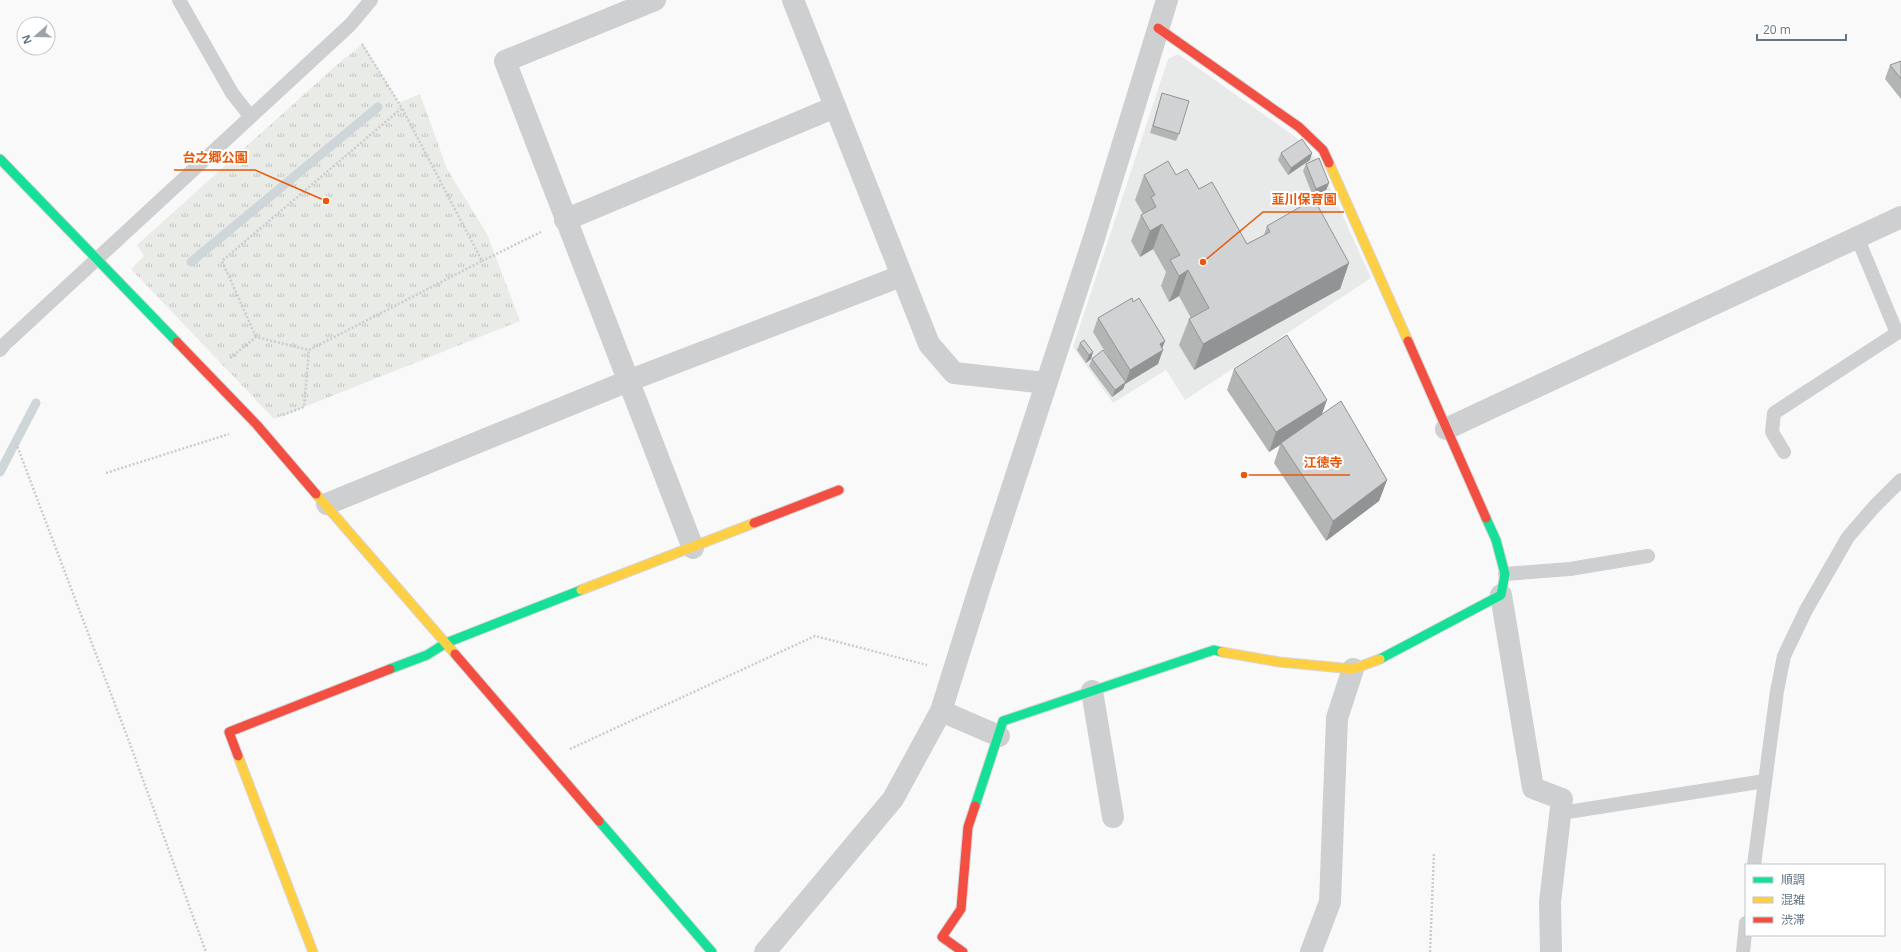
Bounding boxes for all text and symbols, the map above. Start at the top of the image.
north arrow [16,16,56,56]
scale bar [1757,16,1846,42]
text: 20 m [1763,21,1791,38]
text: N [18,33,35,46]
callout: 台之郷公園 [174,145,255,170]
text: 台之郷公園 [182,148,248,166]
callout: 韮川保育園 [1263,187,1344,212]
text: 韮川保育園 [1271,190,1337,208]
callout: 江徳寺 [1295,450,1350,475]
text: 江徳寺 [1303,453,1343,471]
legend [1745,864,1885,936]
text: 順調 [1781,871,1805,888]
text: 混雑 [1781,891,1805,908]
text: 渋滞 [1781,911,1805,928]

